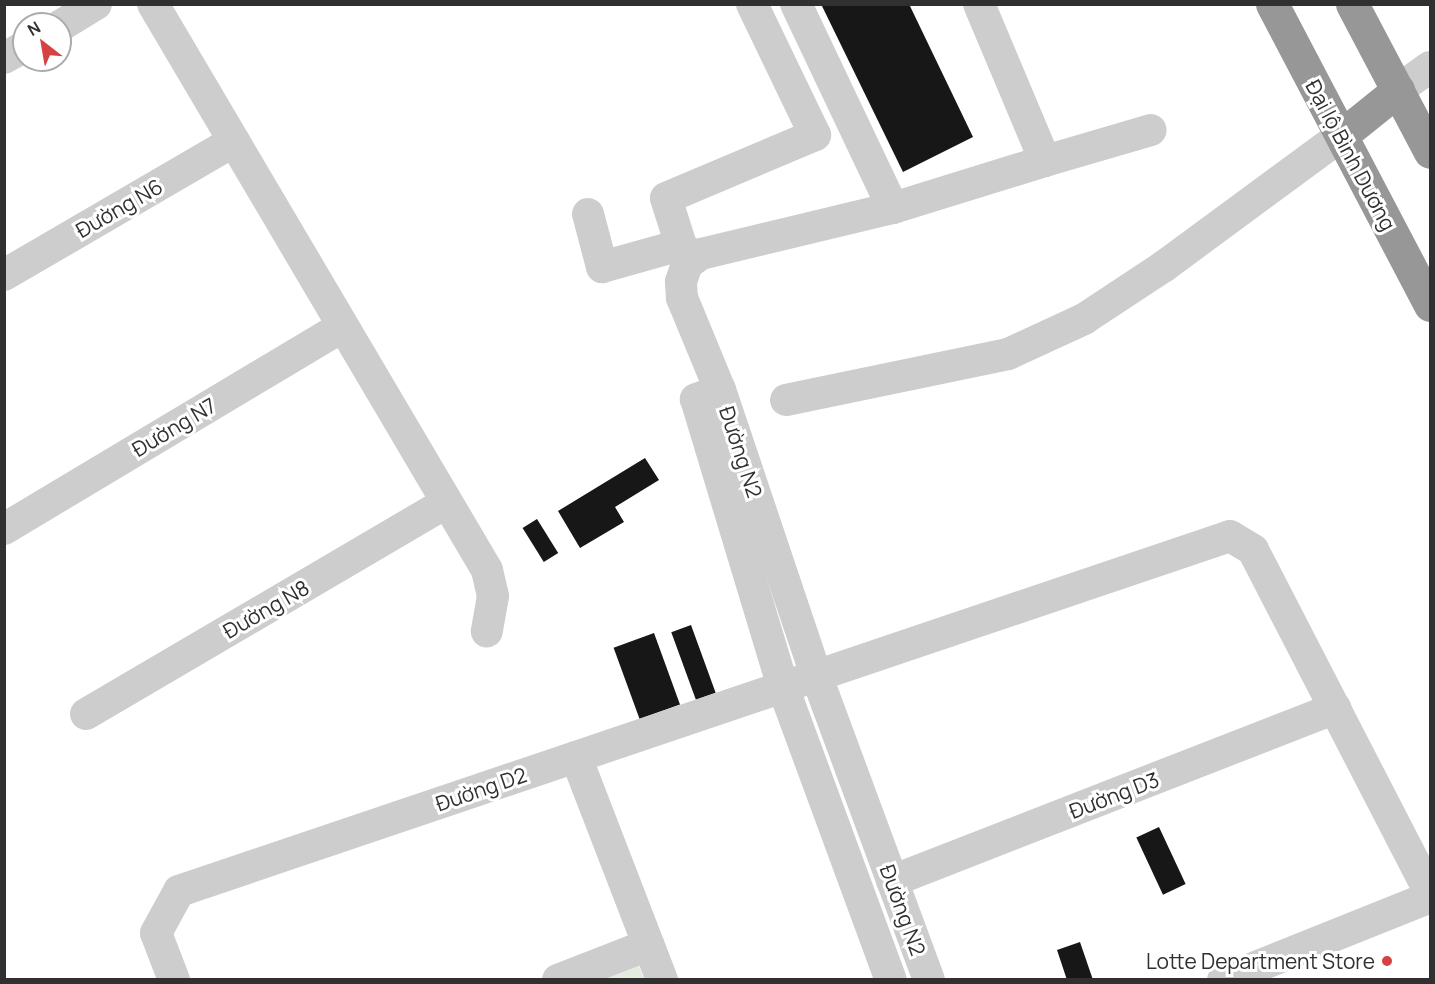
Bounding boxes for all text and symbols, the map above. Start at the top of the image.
north arrow [12,12,72,72]
text: N [23,16,44,41]
street label: Đại lộ Bình Dương [1301,75,1401,235]
street label: Đường N6 [71,173,167,243]
street label: Đường N7 [128,392,220,462]
street label: Đường N2 [714,403,768,501]
street label: Đường N8 [219,574,313,644]
street label: Đường D2 [432,762,530,816]
street label: Đường D3 [1066,766,1162,824]
street label: Đường N2 [875,861,931,959]
place label: Lotte Department Store [1146,948,1375,974]
marker: Lotte Department Store [1380,954,1394,968]

